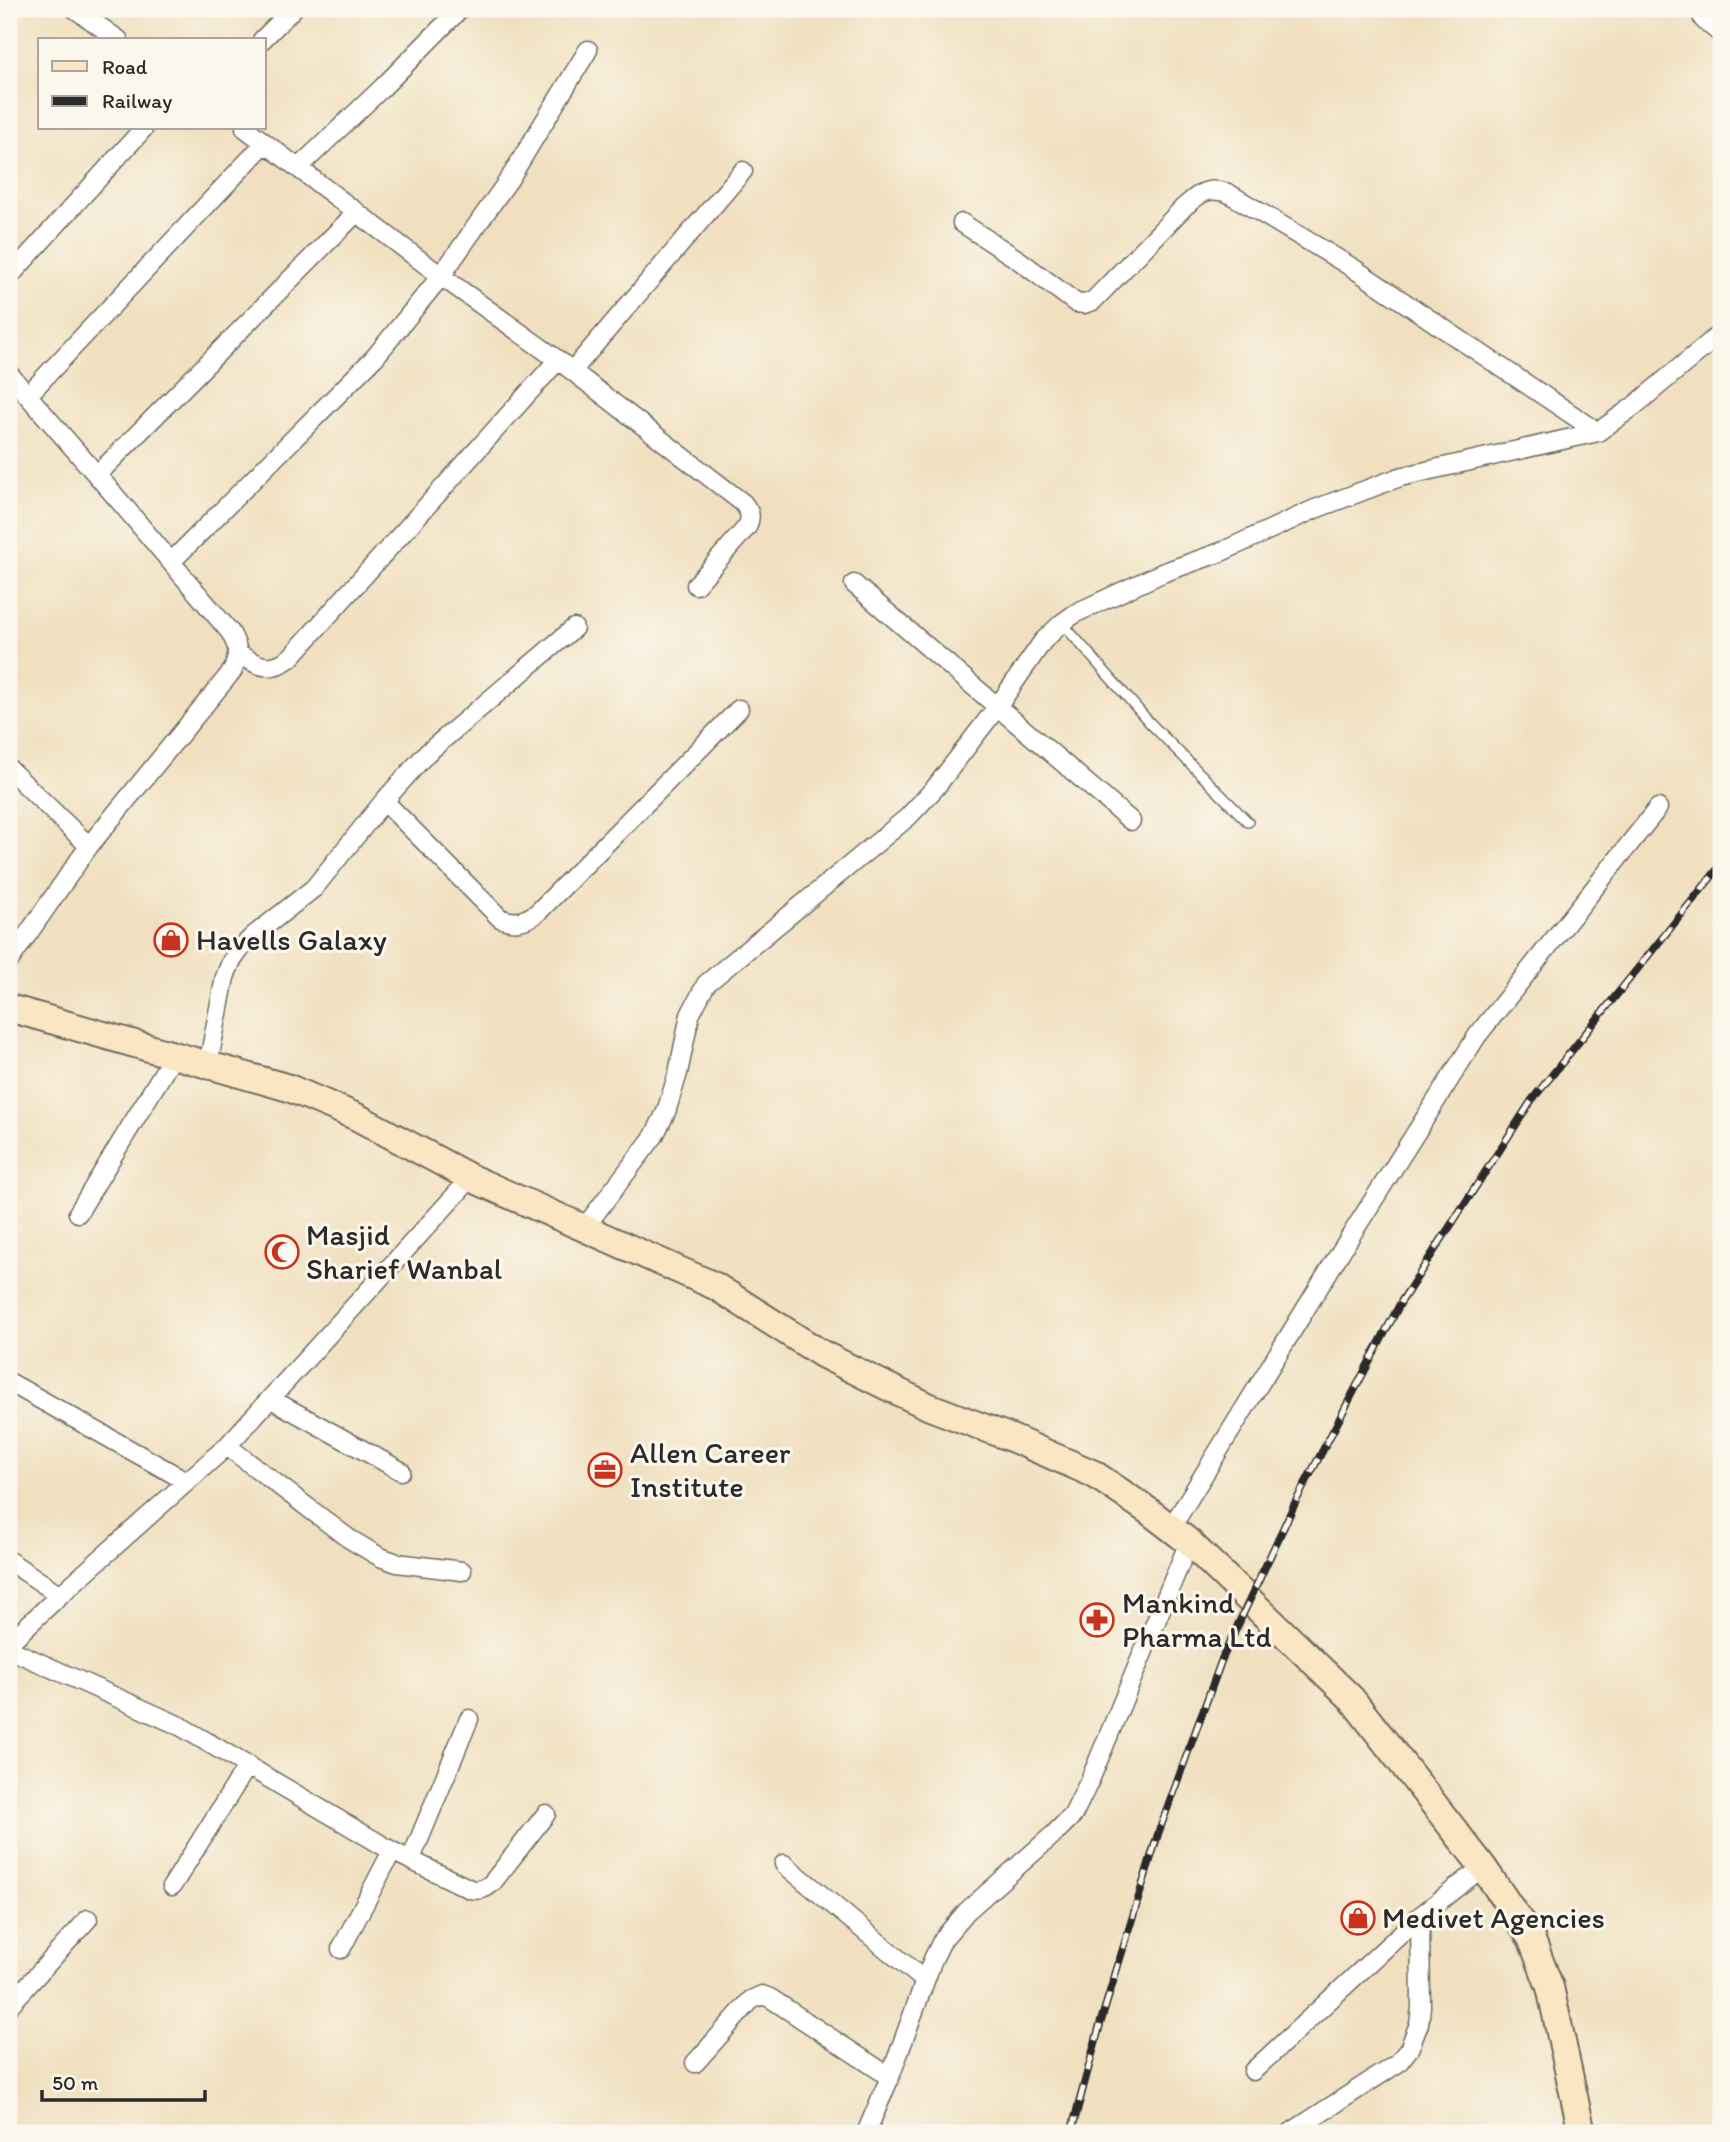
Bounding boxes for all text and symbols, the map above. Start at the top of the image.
legend [38,38,266,130]
text: Road [102,54,148,79]
text: Railway [102,88,172,113]
shop icon: Havells Galaxy [152,921,190,959]
place label: Havells Galaxy [196,921,387,958]
place label: Masjid Sharief Wanbal [306,1216,503,1287]
mosque icon: Masjid Sharief Wanbal [263,1233,301,1271]
place label: Allen Career Institute [630,1434,791,1505]
office icon: Allen Career Institute [586,1451,624,1489]
place label: Mankind Pharma Ltd [1122,1584,1271,1655]
pharmacy icon: Mankind Pharma Ltd [1078,1601,1116,1639]
shop icon: Medivet Agencies [1339,1899,1377,1937]
place label: Medivet Agencies [1382,1899,1605,1936]
scale bar [42,2058,205,2102]
text: 50 m [52,2070,99,2095]

